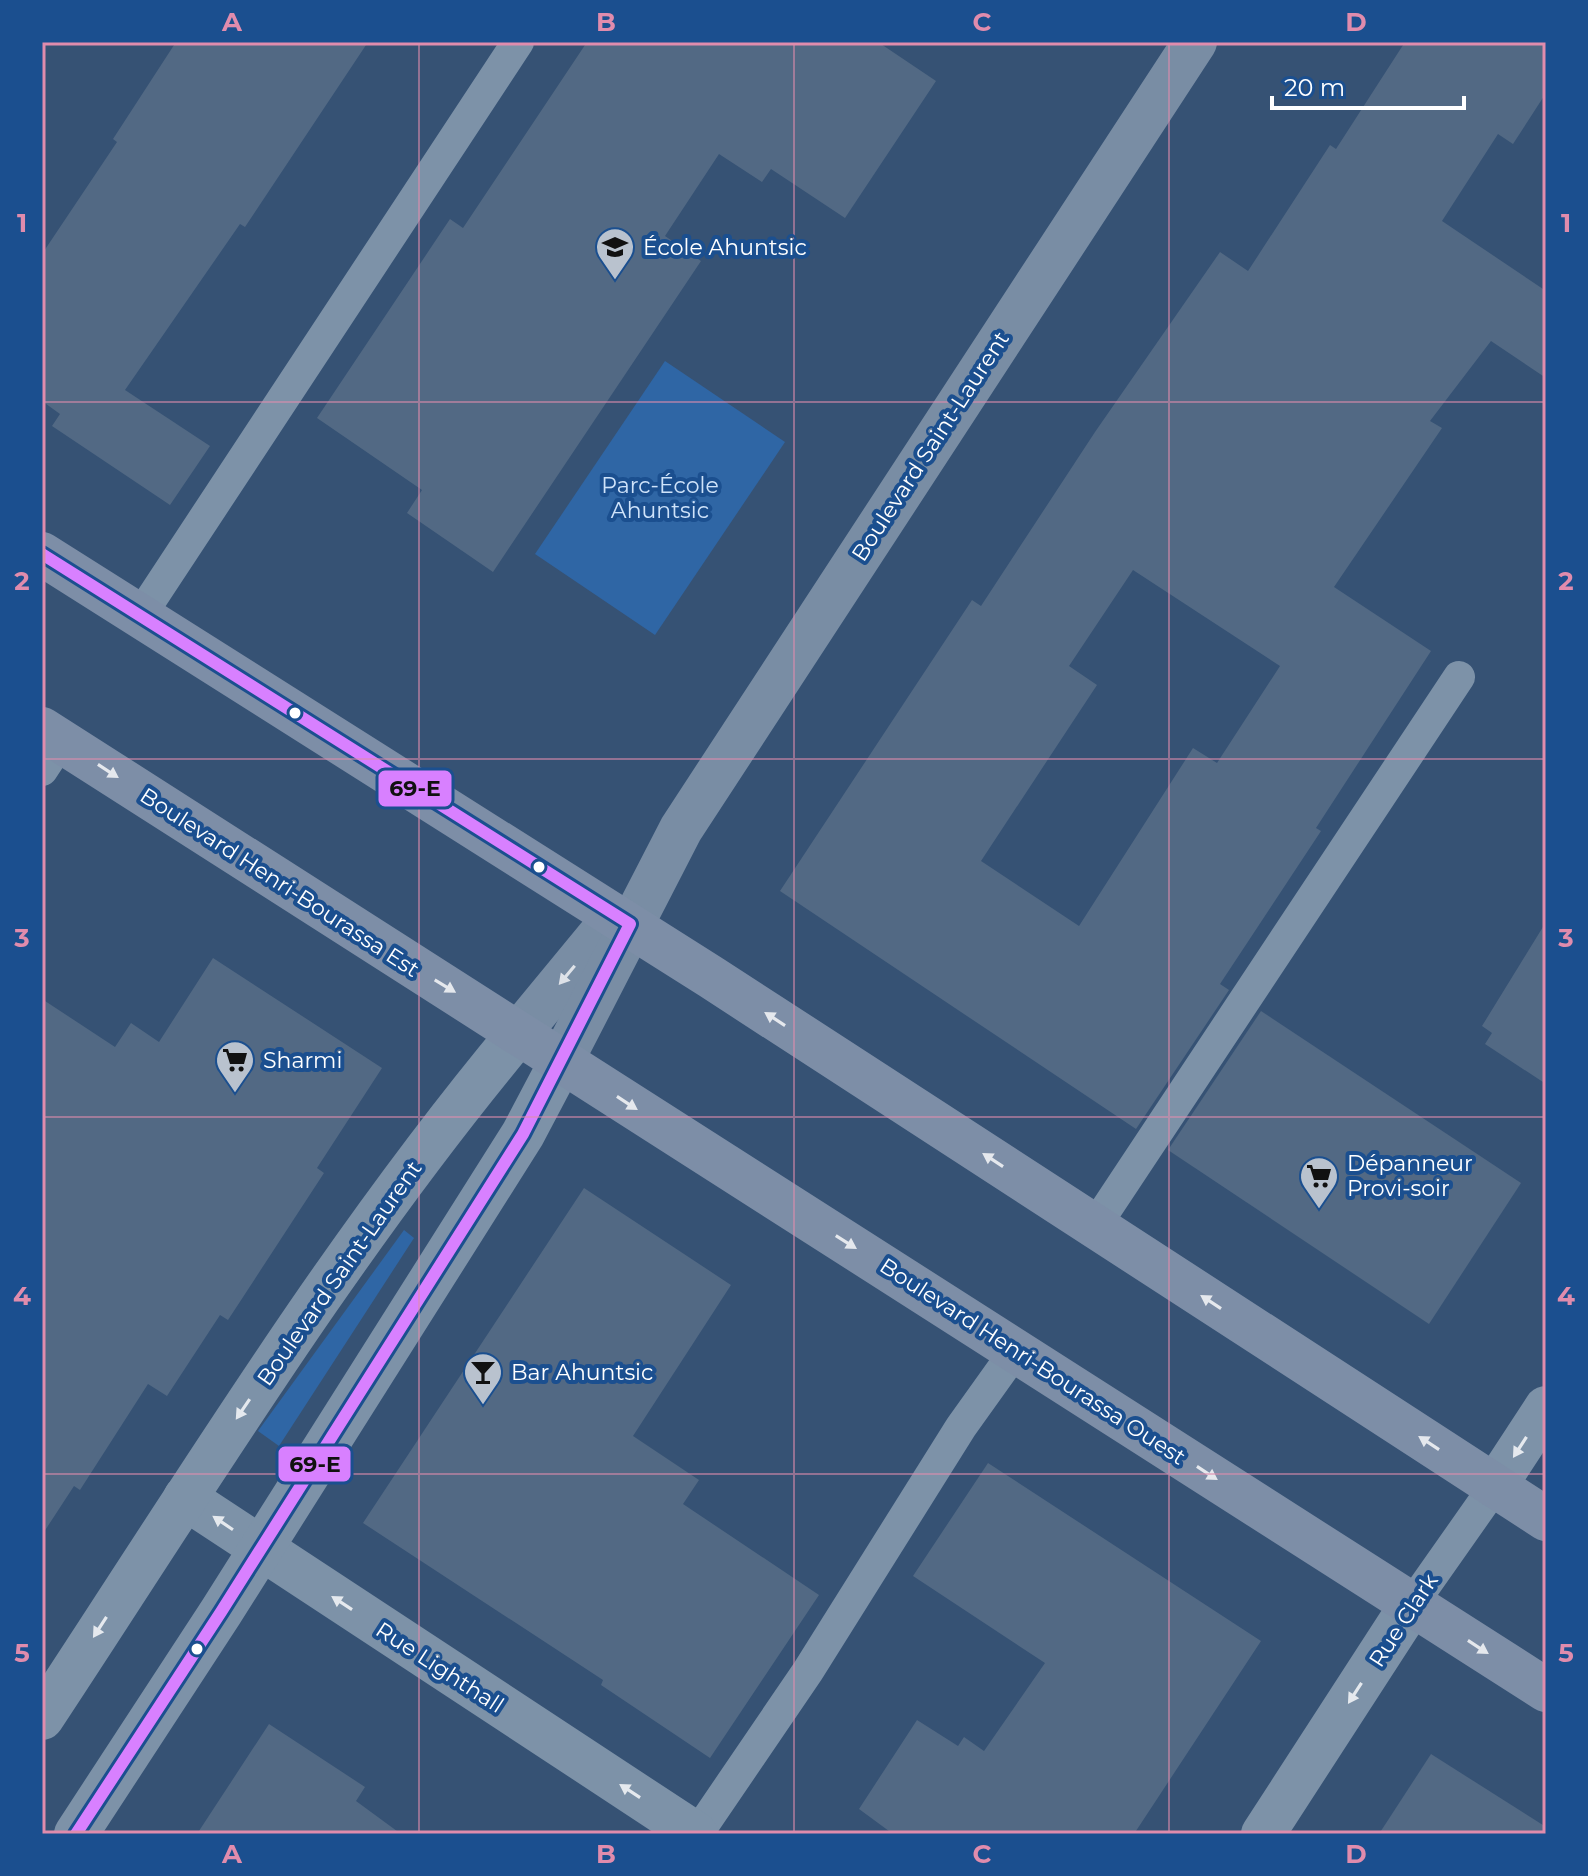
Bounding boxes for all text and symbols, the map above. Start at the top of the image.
text: A [221,6,243,38]
text: B [596,6,616,38]
text: C [973,6,992,38]
text: D [1345,6,1367,38]
scale bar [1272,60,1464,110]
text: 20 m [1284,73,1345,102]
text: 1 [17,207,27,239]
text: 1 [1561,207,1571,239]
school or university icon: École Ahuntsic [594,226,636,281]
place label: École Ahuntsic [643,234,807,261]
street label: Boulevard Saint-Laurent [846,326,1015,566]
park label: Parc-École Ahuntsic [601,472,719,524]
text: 2 [14,565,30,597]
text: 2 [1558,565,1574,597]
unlabelled marker [287,705,303,721]
one-way arrow [97,764,118,779]
line badge: 69-E [377,769,453,808]
text: 69-E [389,775,441,802]
street label: Boulevard Henri-Bourassa Est [135,782,424,983]
unlabelled marker [531,859,547,875]
text: 3 [13,922,30,954]
text: 3 [1557,922,1574,954]
one-way arrow [559,964,576,984]
one-way arrow [434,979,456,993]
one-way arrow [764,1012,786,1026]
supermarket icon: Sharmi [214,1039,256,1094]
place label: Sharmi [263,1047,342,1074]
one-way arrow [616,1095,638,1109]
place label: Dépanneur Provi-soir [1347,1150,1473,1202]
one-way arrow [982,1154,1004,1168]
street label: Boulevard Saint-Laurent [251,1155,428,1391]
supermarket icon: Dépanneur Provi-soir [1298,1155,1340,1210]
one-way arrow [835,1235,857,1249]
street label: Boulevard Henri-Bourassa Ouest [875,1252,1191,1471]
text: 4 [13,1280,31,1312]
text: 4 [1557,1280,1575,1312]
one-way arrow [1200,1295,1222,1309]
bar icon: Bar Ahuntsic [462,1351,504,1406]
place label: Bar Ahuntsic [511,1359,653,1386]
one-way arrow [236,1399,251,1420]
one-way arrow [1419,1436,1440,1451]
one-way arrow [1514,1436,1528,1458]
line badge: 69-E [277,1445,352,1483]
text: 69-E [289,1451,341,1478]
one-way arrow [1196,1465,1217,1480]
one-way arrow [212,1517,234,1531]
street label: Rue Clark [1363,1568,1444,1672]
one-way arrow [332,1596,353,1611]
one-way arrow [94,1616,108,1638]
street label: Rue Lighthall [371,1616,509,1719]
text: 5 [14,1637,30,1669]
text: 5 [1558,1637,1574,1669]
one-way arrow [1467,1639,1488,1654]
unlabelled marker [189,1641,205,1657]
one-way arrow [1347,1683,1362,1704]
one-way arrow [620,1784,641,1799]
text: A [221,1838,243,1870]
text: B [596,1838,616,1870]
text: C [973,1838,992,1870]
text: D [1345,1838,1367,1870]

